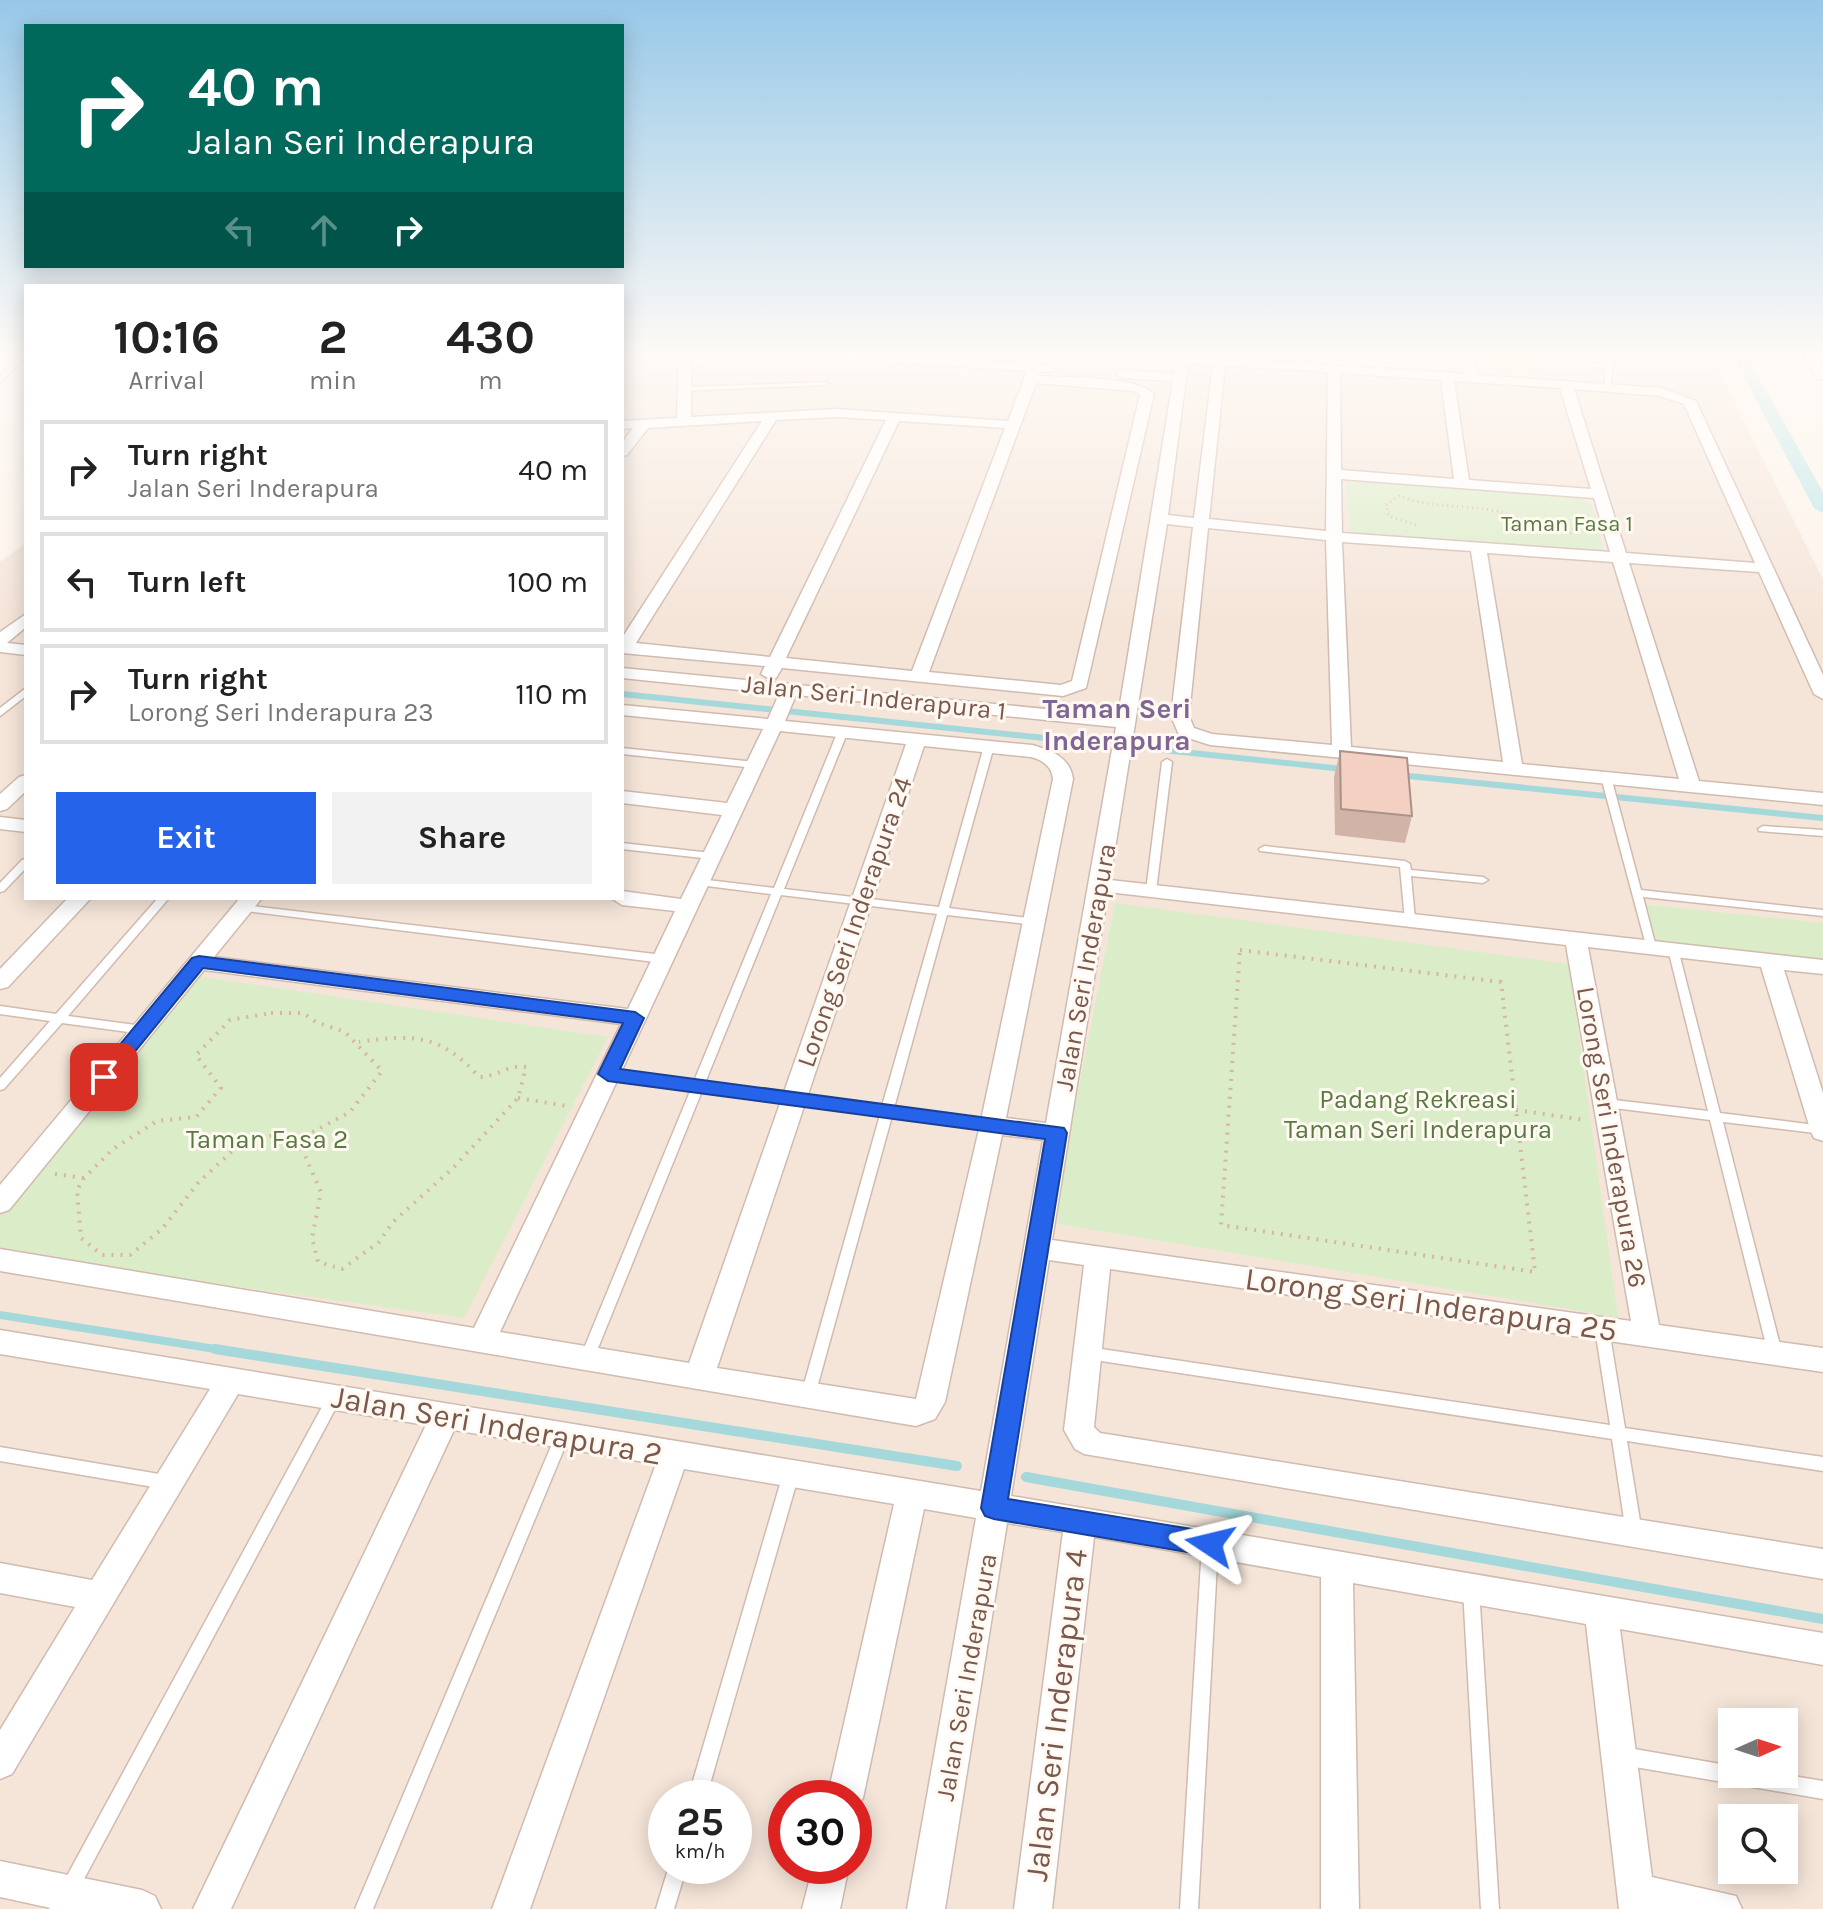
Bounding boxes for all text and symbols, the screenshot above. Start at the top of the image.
text: 40 m [188,54,324,119]
icon: right [56,56,160,160]
text: Jalan Seri Inderapura [188,121,535,163]
icon: left [218,208,262,252]
icon: ahead [302,208,346,252]
icon: right [386,208,430,252]
text: 10:16 [113,309,220,365]
text: 2 [318,309,347,365]
text: 430 [446,309,535,365]
text: Arrival [128,365,205,396]
text: min [309,365,357,396]
text: m [478,365,503,396]
text: Turn right [128,437,268,473]
icon: right [60,448,104,492]
text: 40 m [518,452,588,488]
text: Jalan Seri Inderapura [128,473,379,504]
park label: Taman Fasa 1 [1501,511,1633,537]
icon: left [60,560,104,604]
text: Turn left [128,564,246,600]
text: 100 m [507,564,588,600]
text: Turn right [128,661,268,697]
street label: Jalan Seri Inderapura 1 [740,668,1008,727]
icon: right [60,672,104,716]
text: 110 m [515,676,588,712]
district label: Taman Seri Inderapura [1043,692,1191,757]
text: Lorong Seri Inderapura 23 [128,697,434,728]
street label: Lorong Seri Inderapura 24 [790,773,919,1071]
button: Exit [56,792,316,884]
button: Share [332,792,592,884]
street label: Jalan Seri Inderapura [1048,841,1123,1093]
street label: Lorong Seri Inderapura 26 [1570,984,1653,1290]
pin [70,1043,138,1111]
icon: arrive [82,1055,126,1099]
park label: Padang Rekreasi Taman Seri Inderapura [1284,1084,1552,1145]
park label: Taman Fasa 2 [186,1124,348,1155]
street label: Lorong Seri Inderapura 25 [1243,1260,1619,1349]
street label: Jalan Seri Inderapura 2 [329,1378,665,1473]
position arrow [1168,1502,1252,1586]
street label: Jalan Seri Inderapura 4 [1018,1547,1095,1883]
street label: Jalan Seri Inderapura [929,1551,1004,1803]
north arrow [1718,1708,1798,1788]
map controls [1718,1708,1798,1884]
speed limit sign: 30 [768,1780,872,1884]
text: 25 [676,1798,724,1845]
button: search [1718,1804,1798,1884]
text: km/h [675,1840,725,1863]

